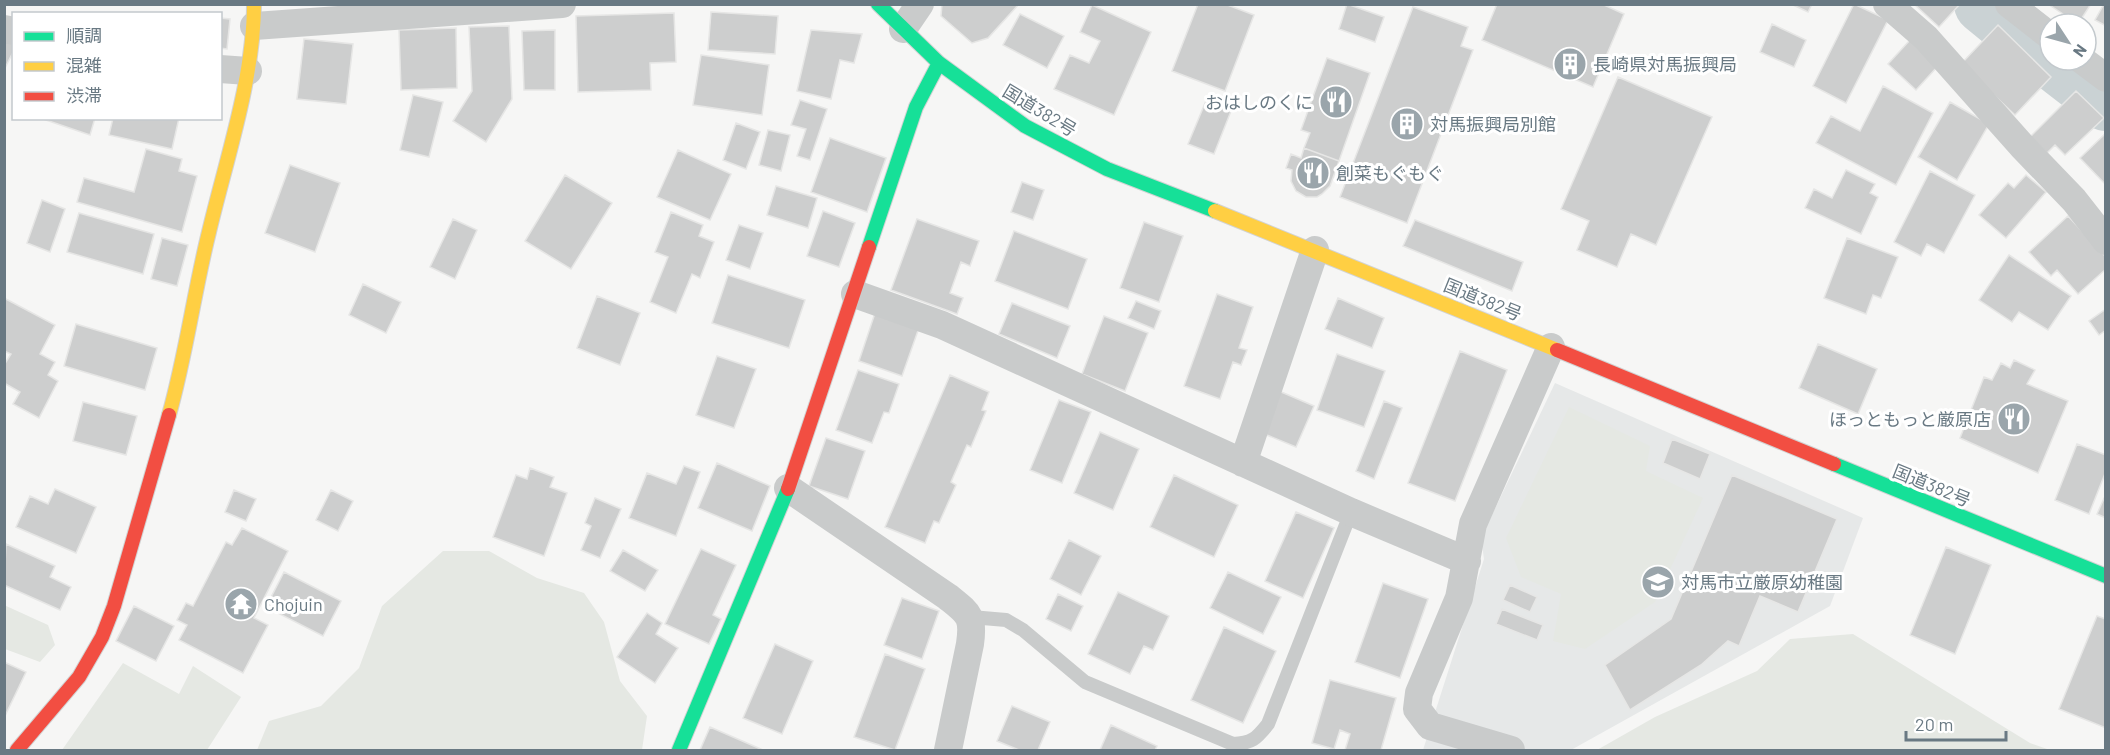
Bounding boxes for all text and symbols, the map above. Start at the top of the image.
legend [12,12,222,120]
north arrow [2038,12,2098,72]
text: 順調 [66,24,102,46]
text: N [2070,41,2091,61]
building icon: 長崎県対馬振興局 [1552,46,1588,82]
place label: 長崎県対馬振興局 [1593,53,1737,75]
text: 混雑 [66,54,102,76]
street label: 国道382号 [999,79,1081,141]
text: 渋滞 [66,84,102,106]
restaurant icon: おはしのくに [1318,84,1354,120]
place label: おはしのくに [1205,91,1313,113]
building icon: 対馬振興局別館 [1389,106,1425,142]
place label: 対馬振興局別館 [1430,113,1556,135]
restaurant icon: 創菜もぐもぐ [1295,155,1331,191]
place label: 創菜もぐもぐ [1336,162,1444,184]
street label: 国道382号 [1441,273,1525,325]
restaurant icon: ほっともっと厳原店 [1996,401,2032,437]
place label: ほっともっと厳原店 [1829,408,1991,430]
street label: 国道382号 [1890,459,1974,511]
school or university icon: 対馬市立厳原幼稚園 [1640,564,1676,600]
place label: 対馬市立厳原幼稚園 [1681,571,1843,593]
temple icon: Chojuin [223,586,259,622]
place label: Chojuin [264,593,323,615]
scale bar [1906,704,2006,742]
text: 20 m [1915,713,1953,735]

